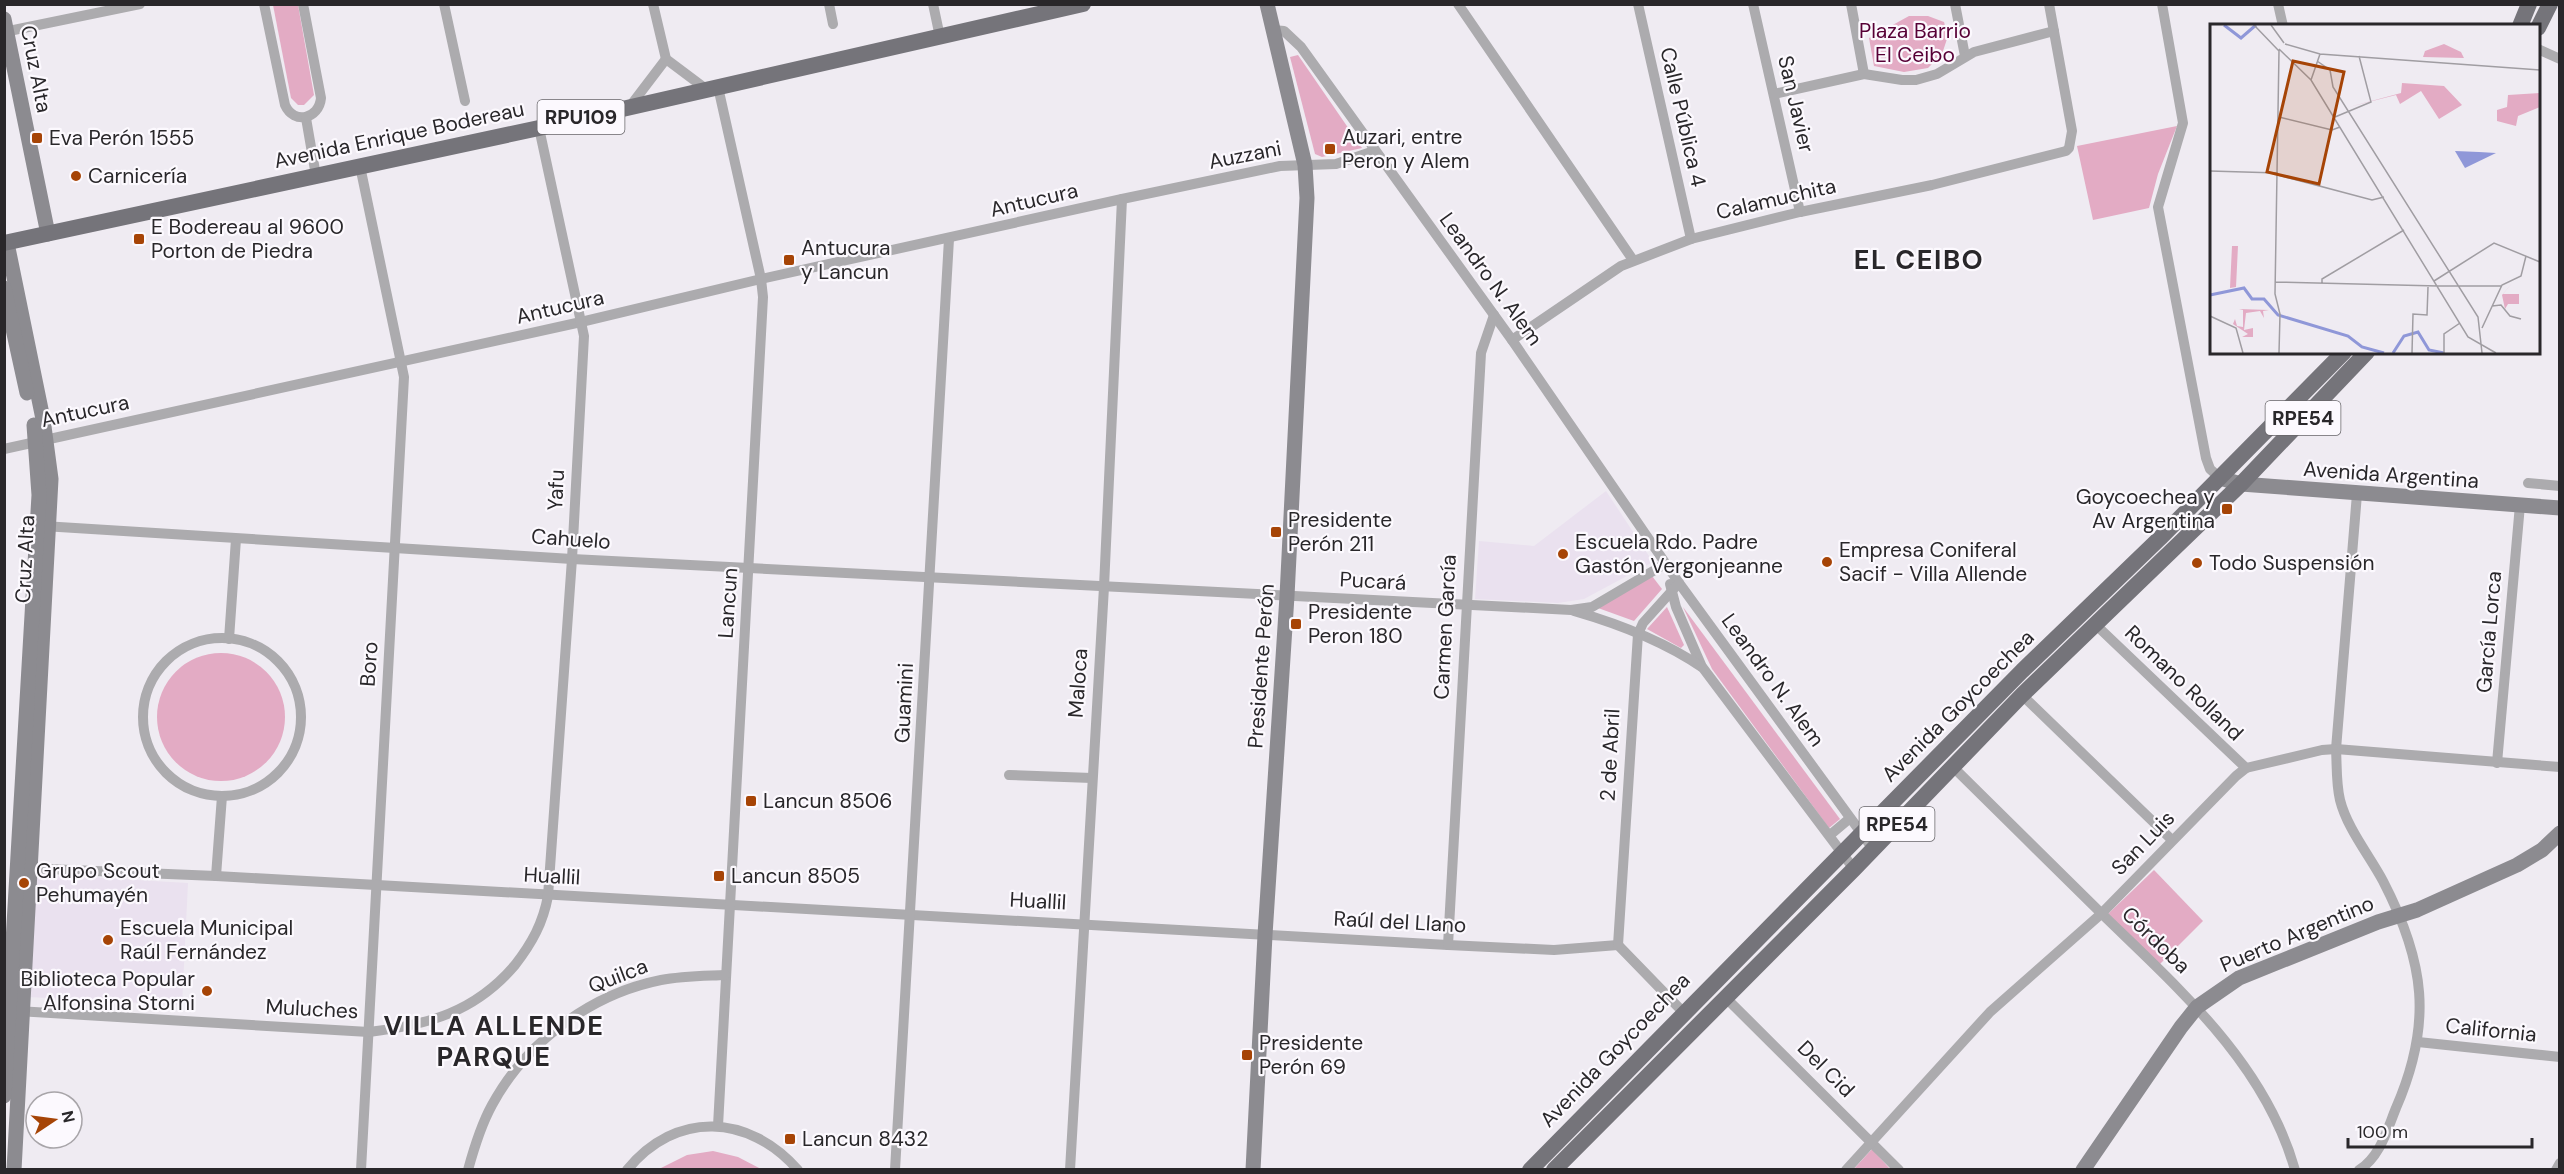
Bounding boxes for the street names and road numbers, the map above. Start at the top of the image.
street label: Cruz Alta [14,23,58,115]
street label: Calle Pública 4 [1653,45,1713,190]
street label: San Javier [1771,53,1821,155]
street label: Avenida Enrique Bodereau [271,95,527,175]
road number: RPU109 [538,100,624,134]
street label: Auzzani [1206,134,1284,176]
street label: Calamuchita [1713,172,1839,226]
street label: Antucura [987,176,1081,224]
street label: Leandro N. Alem [1433,207,1549,351]
street label: Antucura [513,283,607,331]
street label: Antucura [38,388,132,434]
road number: RPE54 [2266,401,2340,435]
street label: Avenida Argentina [2302,455,2480,495]
street label: Yafu [541,469,571,511]
street label: Cruz Alta [9,514,41,604]
street label: Cahuelo [530,522,612,556]
street label: Carmen García [1427,554,1463,700]
street label: Pucará [1339,565,1407,597]
street label: Lancun [712,567,744,639]
street label: García Lorca [2470,570,2508,694]
street label: Presidente Perón [1241,583,1281,749]
street label: Leandro N. Alem [1715,608,1831,752]
street label: Romano Rolland [2119,619,2249,747]
street label: Avenida Goycoechea [1876,624,2040,788]
street label: Boro [353,641,385,687]
street label: Maloca [1062,647,1094,719]
street label: Guamini [888,662,920,744]
street label: 2 de Abril [1594,708,1626,802]
street label: San Luis [2105,805,2181,881]
road number: RPE54 [1860,807,1934,841]
street label: Huallil [523,861,581,891]
street label: Huallil [1009,886,1067,916]
street label: Puerto Argentino [2216,889,2378,979]
street label: Córdoba [2116,900,2196,980]
street label: Raúl del Llano [1333,905,1467,939]
street label: Quilca [584,952,652,1000]
street label: Avenida Goycoechea [1534,967,1696,1133]
street label: Muluches [265,993,359,1025]
street label: California [2444,1011,2538,1049]
street label: Del Cid [1791,1034,1861,1104]

